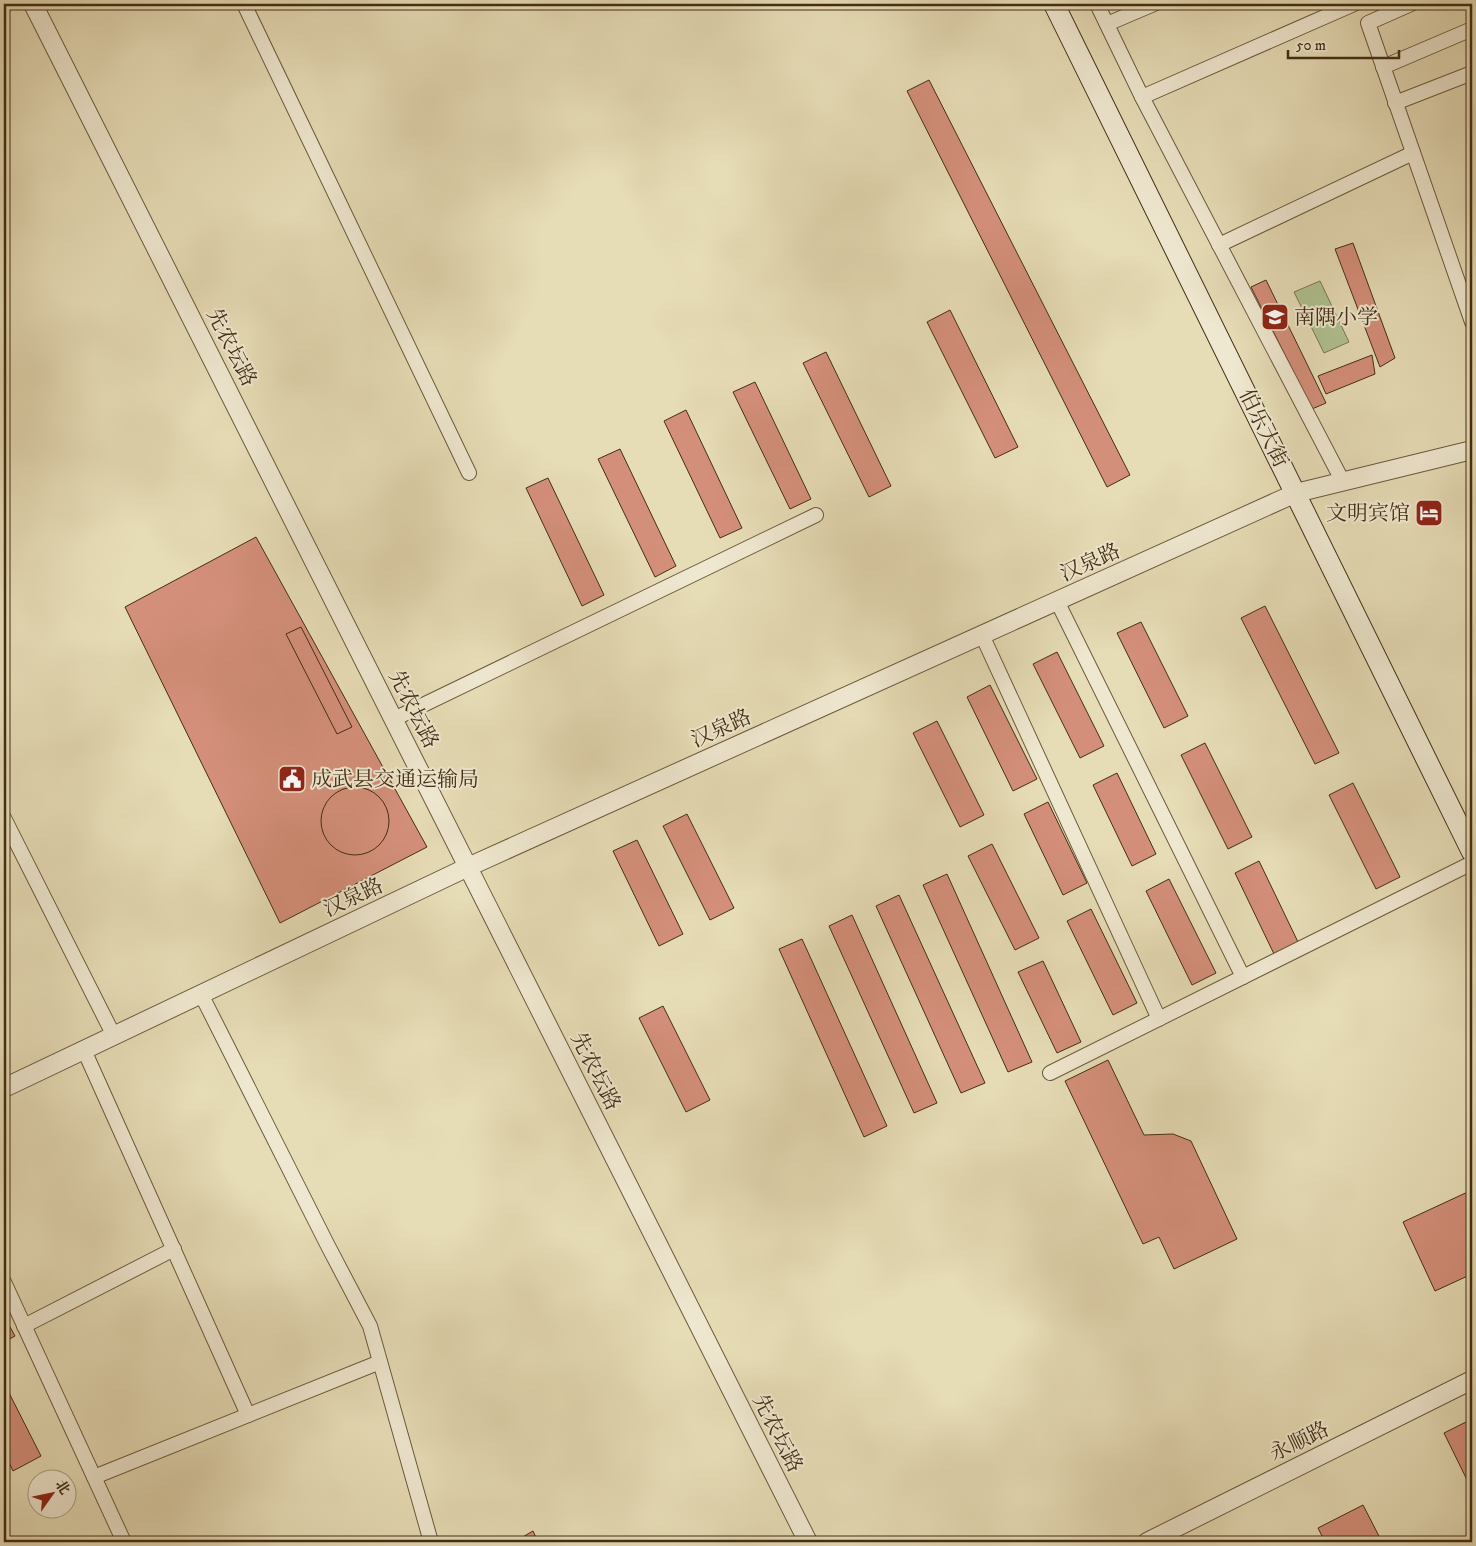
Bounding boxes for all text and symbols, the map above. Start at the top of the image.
scale bar [1288,28,1400,60]
text: 50 m [1296,36,1326,55]
school or university icon: 南隅小学 [1260,302,1290,332]
street label: 先农坛路 [200,304,262,391]
place label: 南隅小学 [1294,305,1378,331]
street label: 伯乐大街 [1233,385,1293,472]
hotel icon: 文明宾馆 [1414,498,1444,528]
place label: 文明宾馆 [1326,501,1410,527]
street label: 汉泉路 [1056,538,1124,588]
street label: 先农坛路 [382,666,444,753]
street label: 汉泉路 [687,704,755,754]
public building icon: 成武县交通运输局 [277,764,307,794]
place label: 成武县交通运输局 [311,767,479,793]
street label: 汉泉路 [319,873,387,923]
street label: 先农坛路 [564,1028,626,1115]
street label: 先农坛路 [746,1390,808,1477]
street label: 永顺路 [1265,1416,1333,1467]
north arrow [28,1468,78,1518]
text: 北 [51,1477,73,1498]

